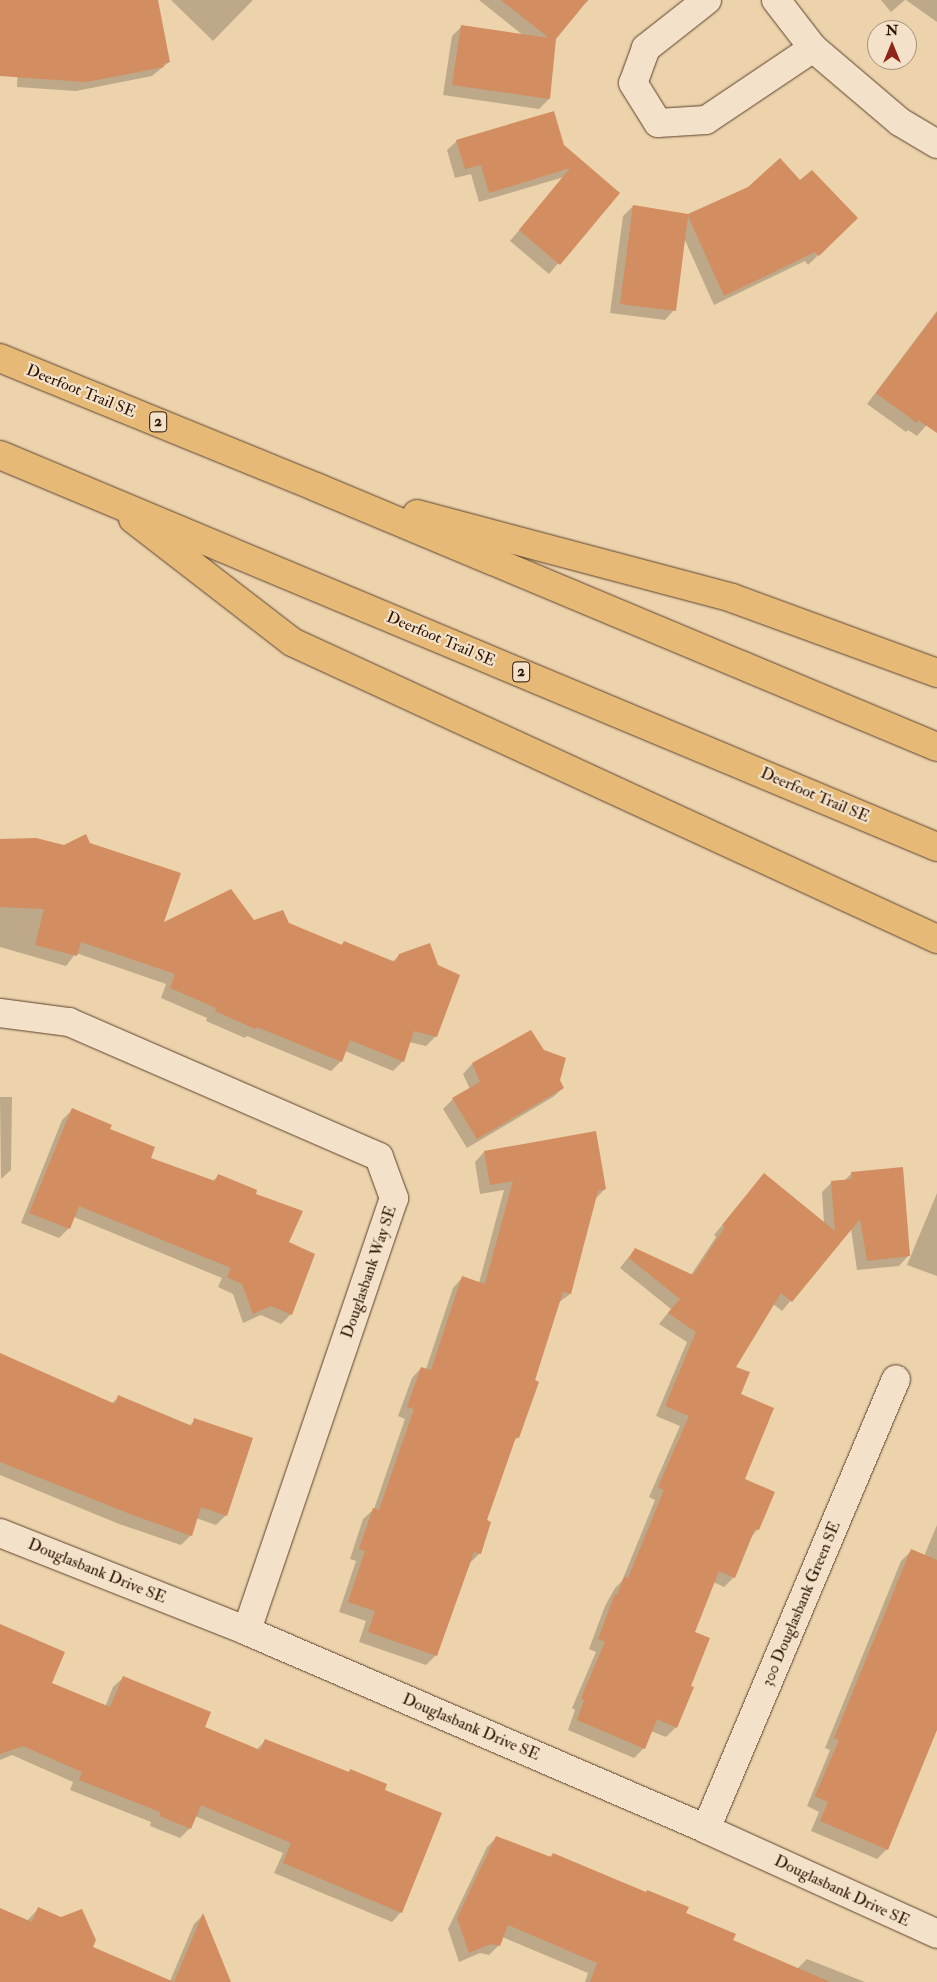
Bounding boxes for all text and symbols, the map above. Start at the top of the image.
north arrow [867,20,917,70]
text: N [886,22,898,39]
street label: Deerfoot Trail SE [24,360,138,422]
road number: 2 [148,410,168,434]
street label: Deerfoot Trail SE [384,607,498,671]
road number: 2 [511,660,531,684]
street label: Deerfoot Trail SE [758,763,872,827]
street label: Douglasbank Way SE [337,1203,401,1341]
street label: 300 Douglasbank Green SE [757,1519,845,1689]
street label: Douglasbank Drive SE [25,1535,169,1607]
street label: Douglasbank Drive SE [400,1689,542,1765]
street label: Douglasbank Drive SE [771,1851,913,1931]

